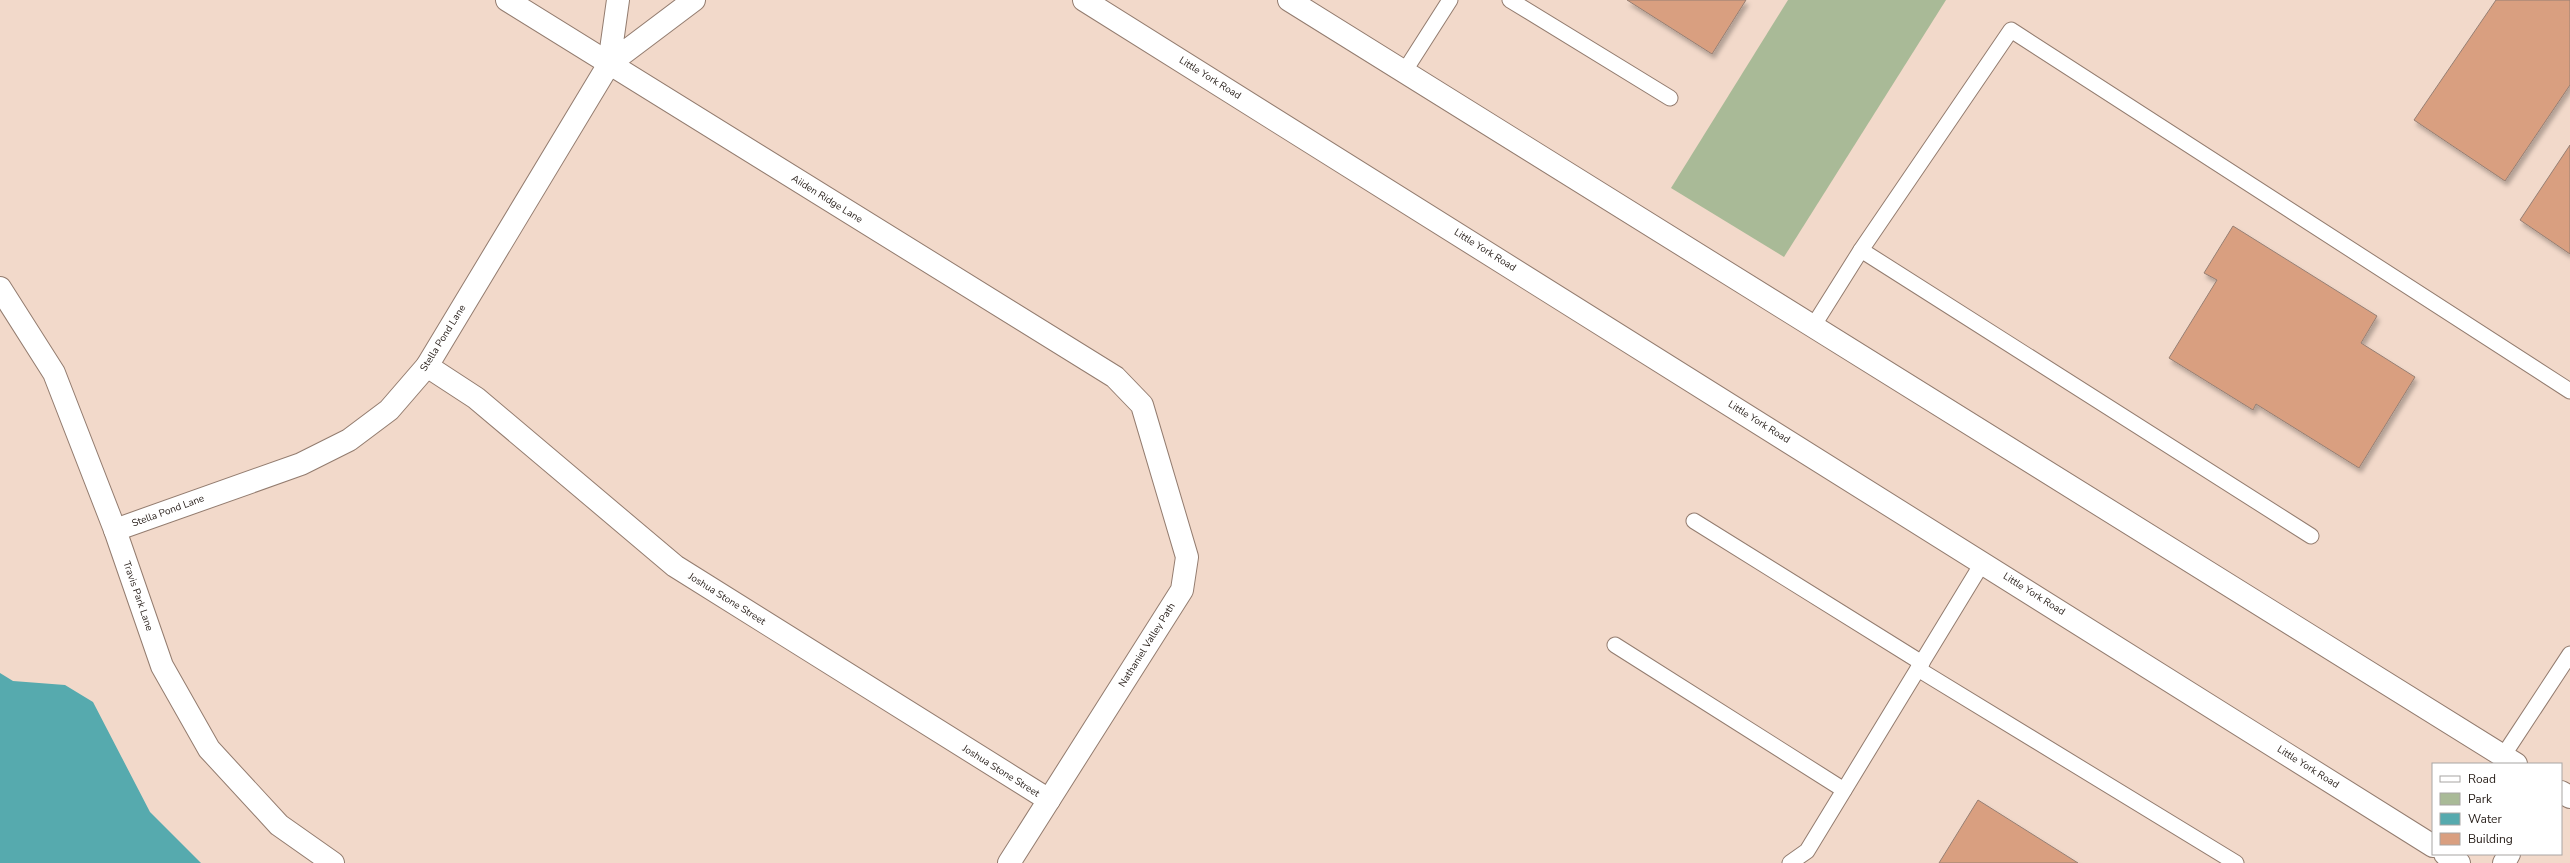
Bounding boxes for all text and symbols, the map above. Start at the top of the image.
street label: Little York Road [1176,53,1244,103]
street label: Aiiden Ridge Lane [789,171,865,227]
street label: Little York Road [1451,225,1519,275]
street label: Stella Pond Lane [417,302,469,374]
street label: Little York Road [1725,397,1793,447]
street label: Stella Pond Lane [130,491,206,531]
street label: Travis Park Lane [119,559,157,633]
street label: Joshua Stone Street [685,569,769,629]
street label: Little York Road [2000,569,2068,619]
street label: Nathaniel Valley Path [1115,600,1179,690]
street label: Joshua Stone Street [959,741,1043,801]
street label: Little York Road [2274,742,2342,792]
legend [2432,763,2562,855]
text: Road [2468,771,2496,787]
text: Park [2468,791,2493,807]
text: Water [2468,811,2502,827]
text: Building [2468,831,2513,847]

